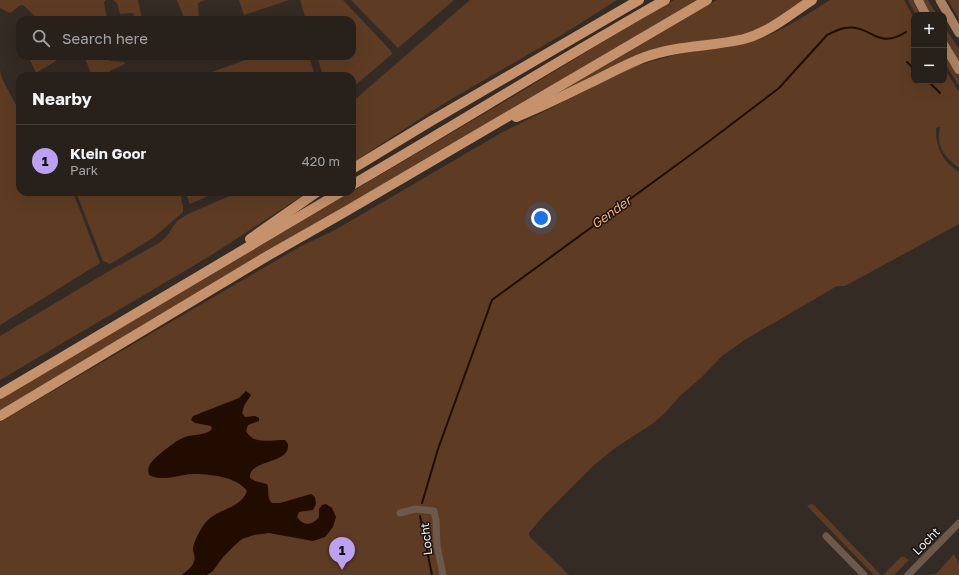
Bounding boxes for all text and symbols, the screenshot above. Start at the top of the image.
map controls [911,12,947,84]
button: + [911,12,947,48]
search box [16,16,356,60]
icon: search [30,27,52,49]
text: Search here [62,29,148,47]
button: − [911,48,947,84]
text: Nearby [32,88,92,109]
text: Klein Goor [70,144,146,162]
text: 1 [42,153,48,169]
text: 420 m [302,153,340,169]
text: Park [70,162,98,178]
water label: Gender [588,191,636,232]
your location [531,208,551,228]
street label: Locht [417,522,435,556]
street label: Locht [909,524,943,558]
pin: 1 [329,537,355,570]

